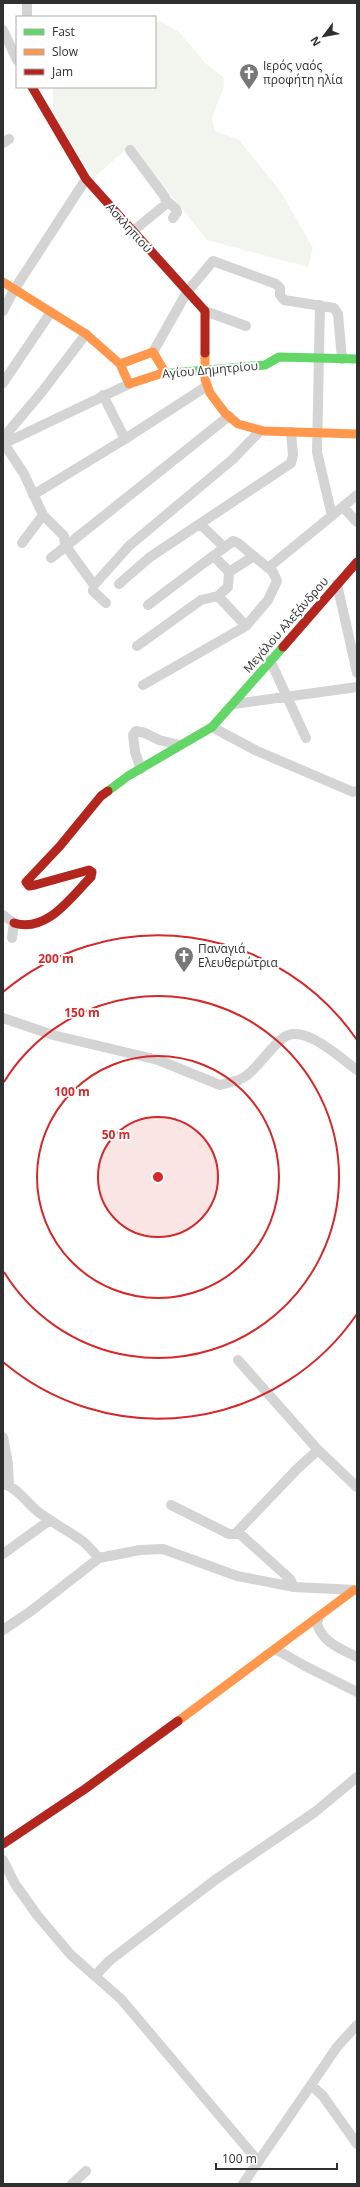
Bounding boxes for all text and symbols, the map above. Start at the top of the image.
legend [16,16,156,88]
north arrow [304,16,344,56]
text: Fast [52,23,75,40]
text: N [306,34,324,49]
text: Slow [52,43,79,60]
place label: Ιερός ναός προφήτη ηλία [263,57,343,88]
church icon: Ιερός ναός προφήτη ηλία [238,62,260,90]
text: Jam [51,63,73,80]
street label: Ασκληπιού [102,199,156,256]
street label: Αγίου Δημητρίου [161,357,259,382]
street label: Μεγάλου Αλεξάνδρου [239,573,332,676]
place label: Παναγιά Ελευθερώτρια [198,940,278,971]
church icon: Παναγιά Ελευθερώτρια [173,945,195,973]
text: 200 m [38,950,74,967]
text: 150 m [64,1004,100,1021]
text: 100 m [54,1083,90,1100]
text: 50 m [102,1126,130,1143]
centre of rings [151,1170,165,1184]
scale bar [216,2145,337,2171]
text: 100 m [222,2150,257,2167]

